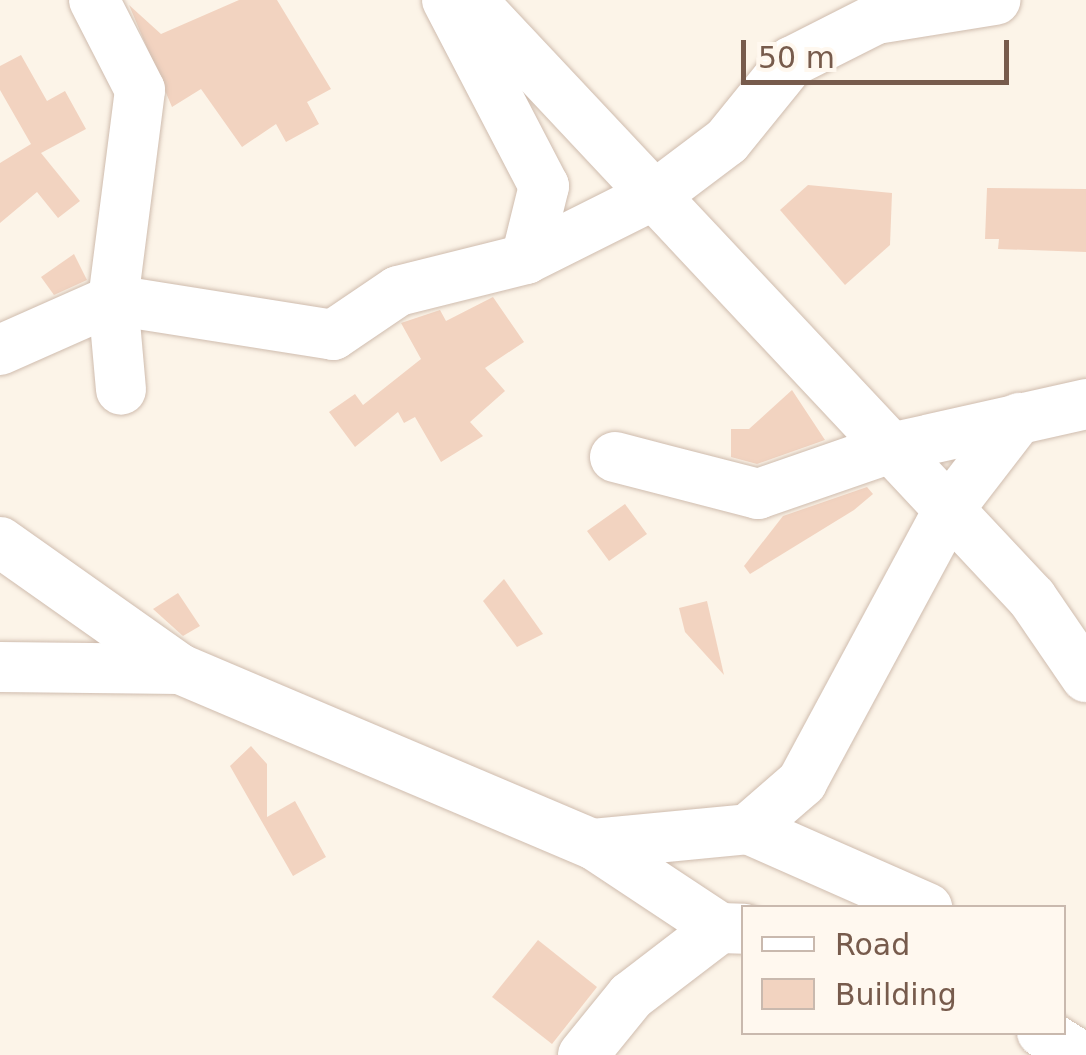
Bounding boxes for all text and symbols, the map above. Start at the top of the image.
scale bar [746,20,1014,82]
text: 50 m [758,40,835,75]
legend [741,905,1066,1035]
text: Road [835,927,910,962]
text: Building [835,977,957,1012]

